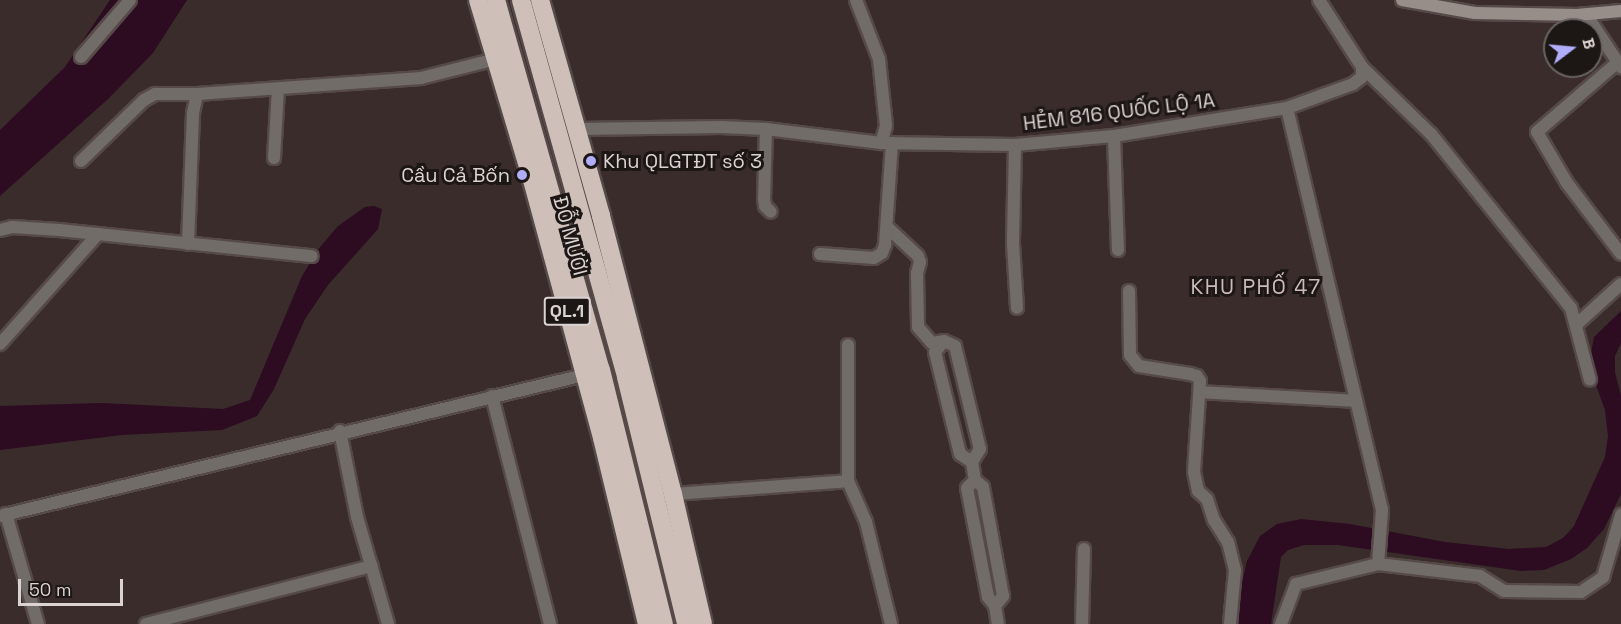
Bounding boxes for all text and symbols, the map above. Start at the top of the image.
north arrow [1543,18,1603,78]
text: B [1577,35,1600,51]
street label: HẺM 816 QUỐC LỘ 1A [1022,88,1216,136]
place label: Khu QLGTĐT số 3 [603,149,763,173]
marker: Khu QLGTĐT số 3 [584,154,598,168]
place label: Cầu Cả Bốn [401,163,510,187]
marker: Cầu Cả Bốn [515,168,529,182]
street label: ĐỖ MƯỜI [548,194,592,278]
district label: KHU PHỐ 47 [1190,274,1322,300]
road number: QL.1 [543,296,591,326]
scale bar [21,567,126,605]
text: 50 m [29,578,71,601]

